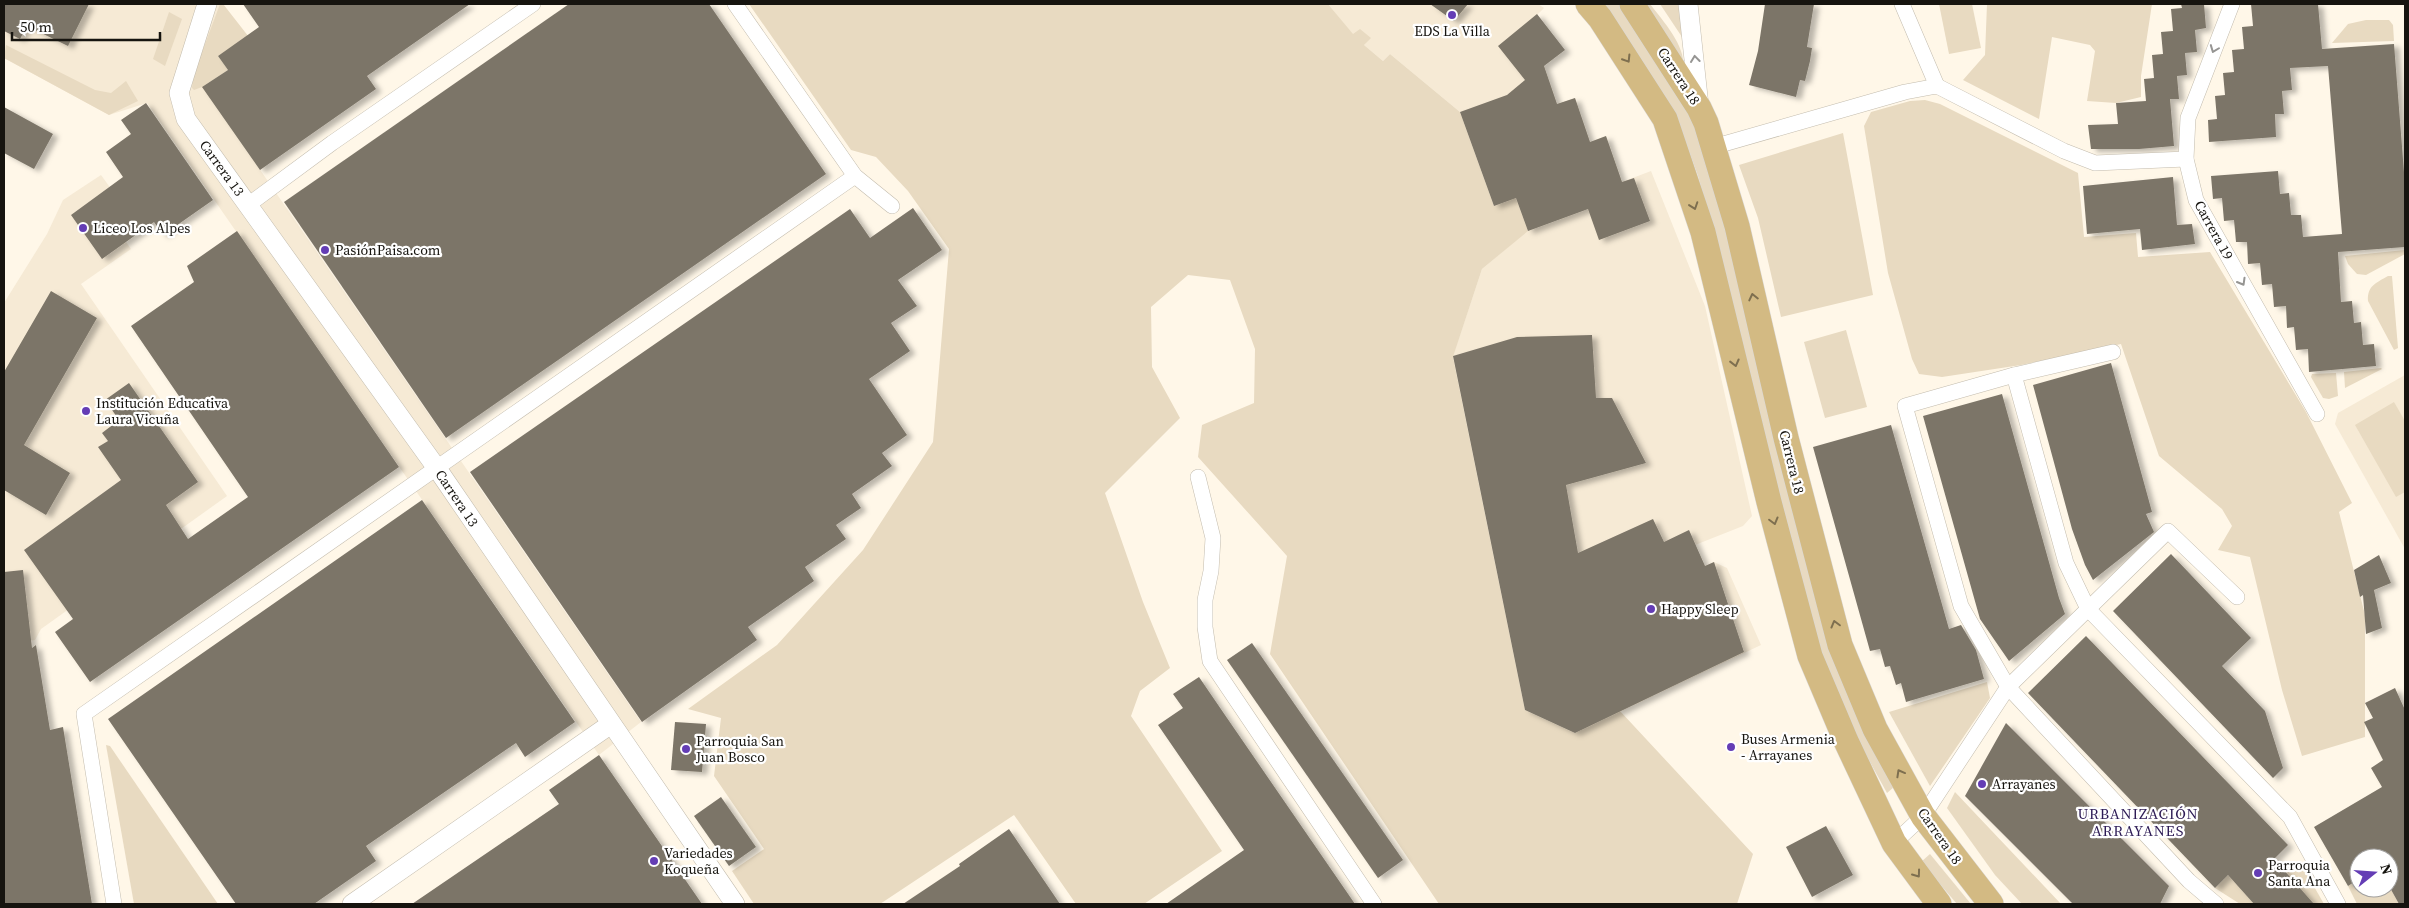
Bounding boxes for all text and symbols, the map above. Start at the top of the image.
marker: EDS La Villa [1446,9,1458,21]
scale bar [12,10,160,42]
text: 50 m [20,16,52,37]
place label: EDS La Villa [1414,21,1491,41]
street label: Carrera 18 [1653,43,1705,109]
one-way arrow [2210,44,2221,53]
one-way arrow [1620,54,1630,63]
one-way arrow [1690,55,1701,63]
street label: Carrera 13 [195,136,249,200]
street label: Carrera 19 [2190,197,2238,263]
one-way arrow [1689,201,1699,210]
place label: Liceo Los Alpes [93,218,190,238]
marker: Liceo Los Alpes [77,222,89,234]
place label: PasiónPaisa.com [335,240,441,260]
marker: PasiónPaisa.com [319,244,331,256]
one-way arrow [2236,276,2246,285]
one-way arrow [1749,292,1759,301]
one-way arrow [1729,359,1740,368]
place label: Institución Educativa Laura Vicuña [96,393,229,429]
marker: Institución Educativa Laura Vicuña [80,405,92,417]
street label: Carrera 18 [1774,428,1810,496]
street label: Carrera 13 [431,466,483,530]
one-way arrow [1768,516,1779,525]
place label: Happy Sleep [1661,599,1739,619]
marker: Happy Sleep [1645,603,1657,615]
one-way arrow [1830,621,1840,629]
place label: Buses Armenia - Arrayanes [1741,729,1836,765]
place label: Parroquia San Juan Bosco [695,731,784,767]
marker: Buses Armenia - Arrayanes [1725,741,1737,753]
marker: Parroquia San Juan Bosco [680,743,692,755]
one-way arrow [1896,769,1906,778]
place label: Arrayanes [1992,774,2056,794]
marker: Arrayanes [1976,778,1988,790]
district label: URBANIZACIÓN ARRAYANES [2077,803,2199,841]
street label: Carrera 18 [1913,804,1967,868]
place label: Variedades Koqueña [664,843,733,879]
north arrow [2349,848,2399,898]
marker: Variedades Koqueña [648,855,660,867]
place label: Parroquia Santa Ana [2268,855,2331,891]
text: N [2375,861,2397,877]
marker: Parroquia Santa Ana [2252,867,2264,879]
one-way arrow [1911,868,1919,877]

